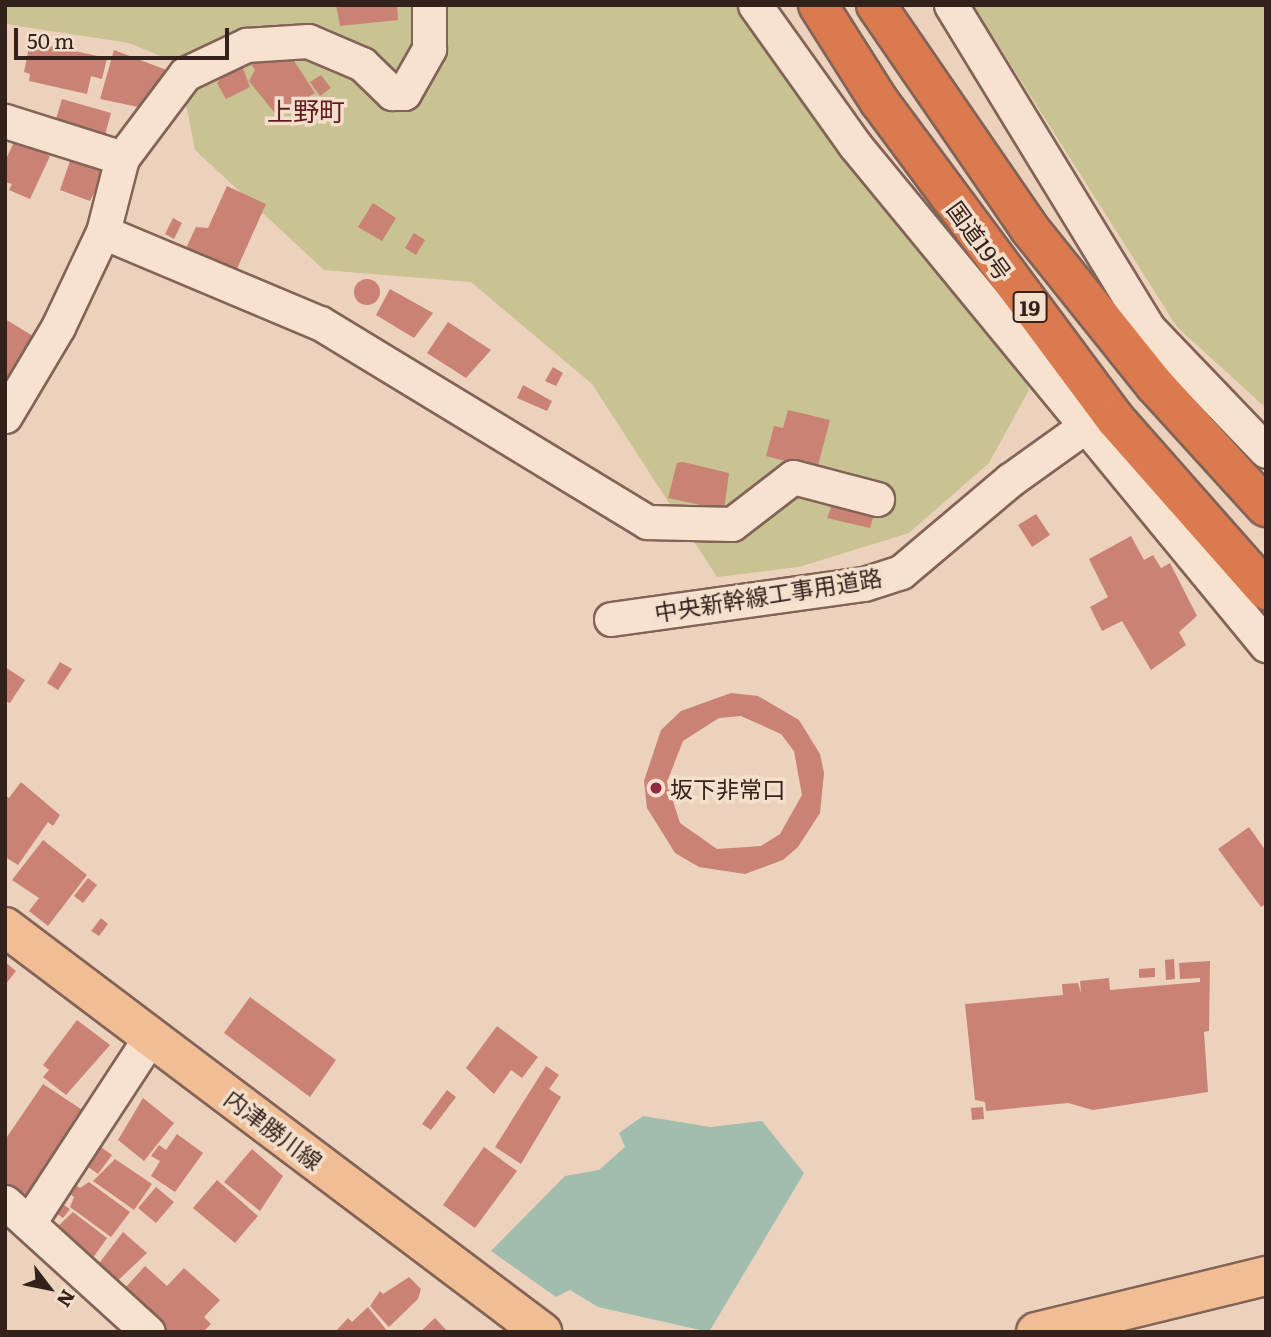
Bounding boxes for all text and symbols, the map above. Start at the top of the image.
scale bar [18,14,233,58]
text: 50 m [27,24,74,55]
district label: 上野町 [267,94,345,126]
street label: 国道19号 [942,195,1018,285]
road number: 19 [1012,290,1048,324]
street label: 中央新幹線工事用道路 [652,562,884,626]
place label: 坂下非常口 [670,774,785,802]
marker: 坂下非常口 [648,780,664,796]
street label: 内津勝川線 [220,1083,328,1175]
north arrow [14,1253,84,1323]
text: N [51,1285,83,1313]

